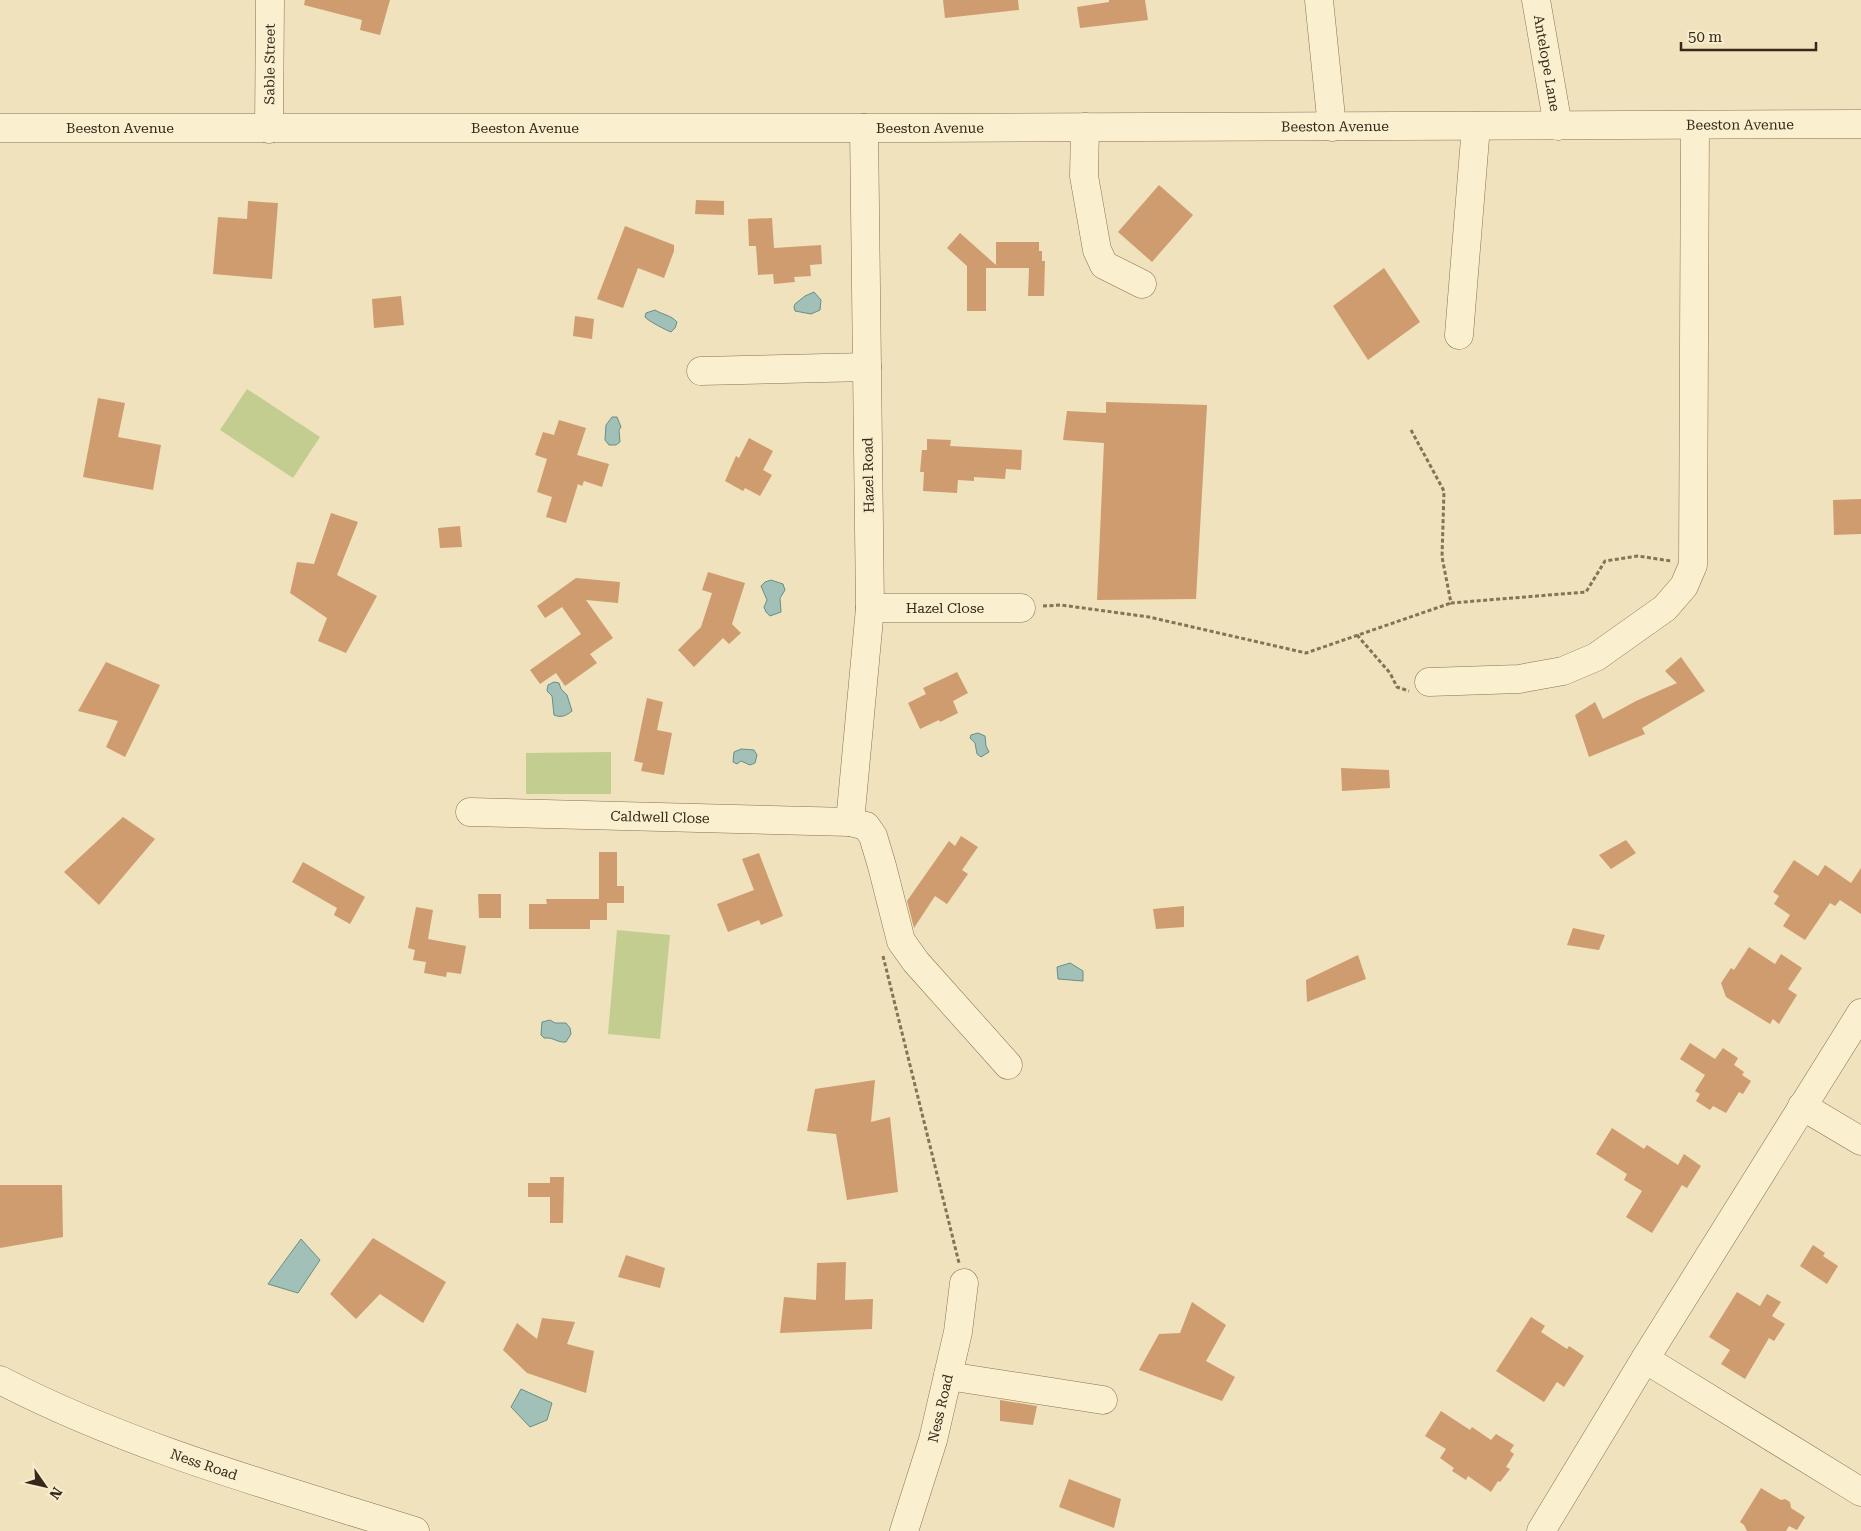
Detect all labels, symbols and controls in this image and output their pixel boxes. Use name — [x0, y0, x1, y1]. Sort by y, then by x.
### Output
street label: Antelope Lane — [1531, 13, 1563, 113]
scale bar — [1681, 20, 1816, 52]
street label: Sable Street — [261, 23, 278, 105]
text: 50 m — [1688, 28, 1723, 46]
street label: Beeston Avenue — [1686, 116, 1794, 133]
street label: Beeston Avenue — [1281, 118, 1389, 134]
street label: Beeston Avenue — [66, 120, 174, 136]
street label: Beeston Avenue — [471, 120, 579, 136]
street label: Beeston Avenue — [876, 120, 984, 136]
street label: Hazel Road — [859, 437, 877, 513]
street label: Hazel Close — [906, 600, 985, 616]
street label: Caldwell Close — [610, 808, 710, 826]
street label: Ness Road — [925, 1372, 956, 1444]
street label: Ness Road — [168, 1445, 240, 1483]
north arrow — [20, 1461, 70, 1511]
text: N — [46, 1484, 65, 1502]

